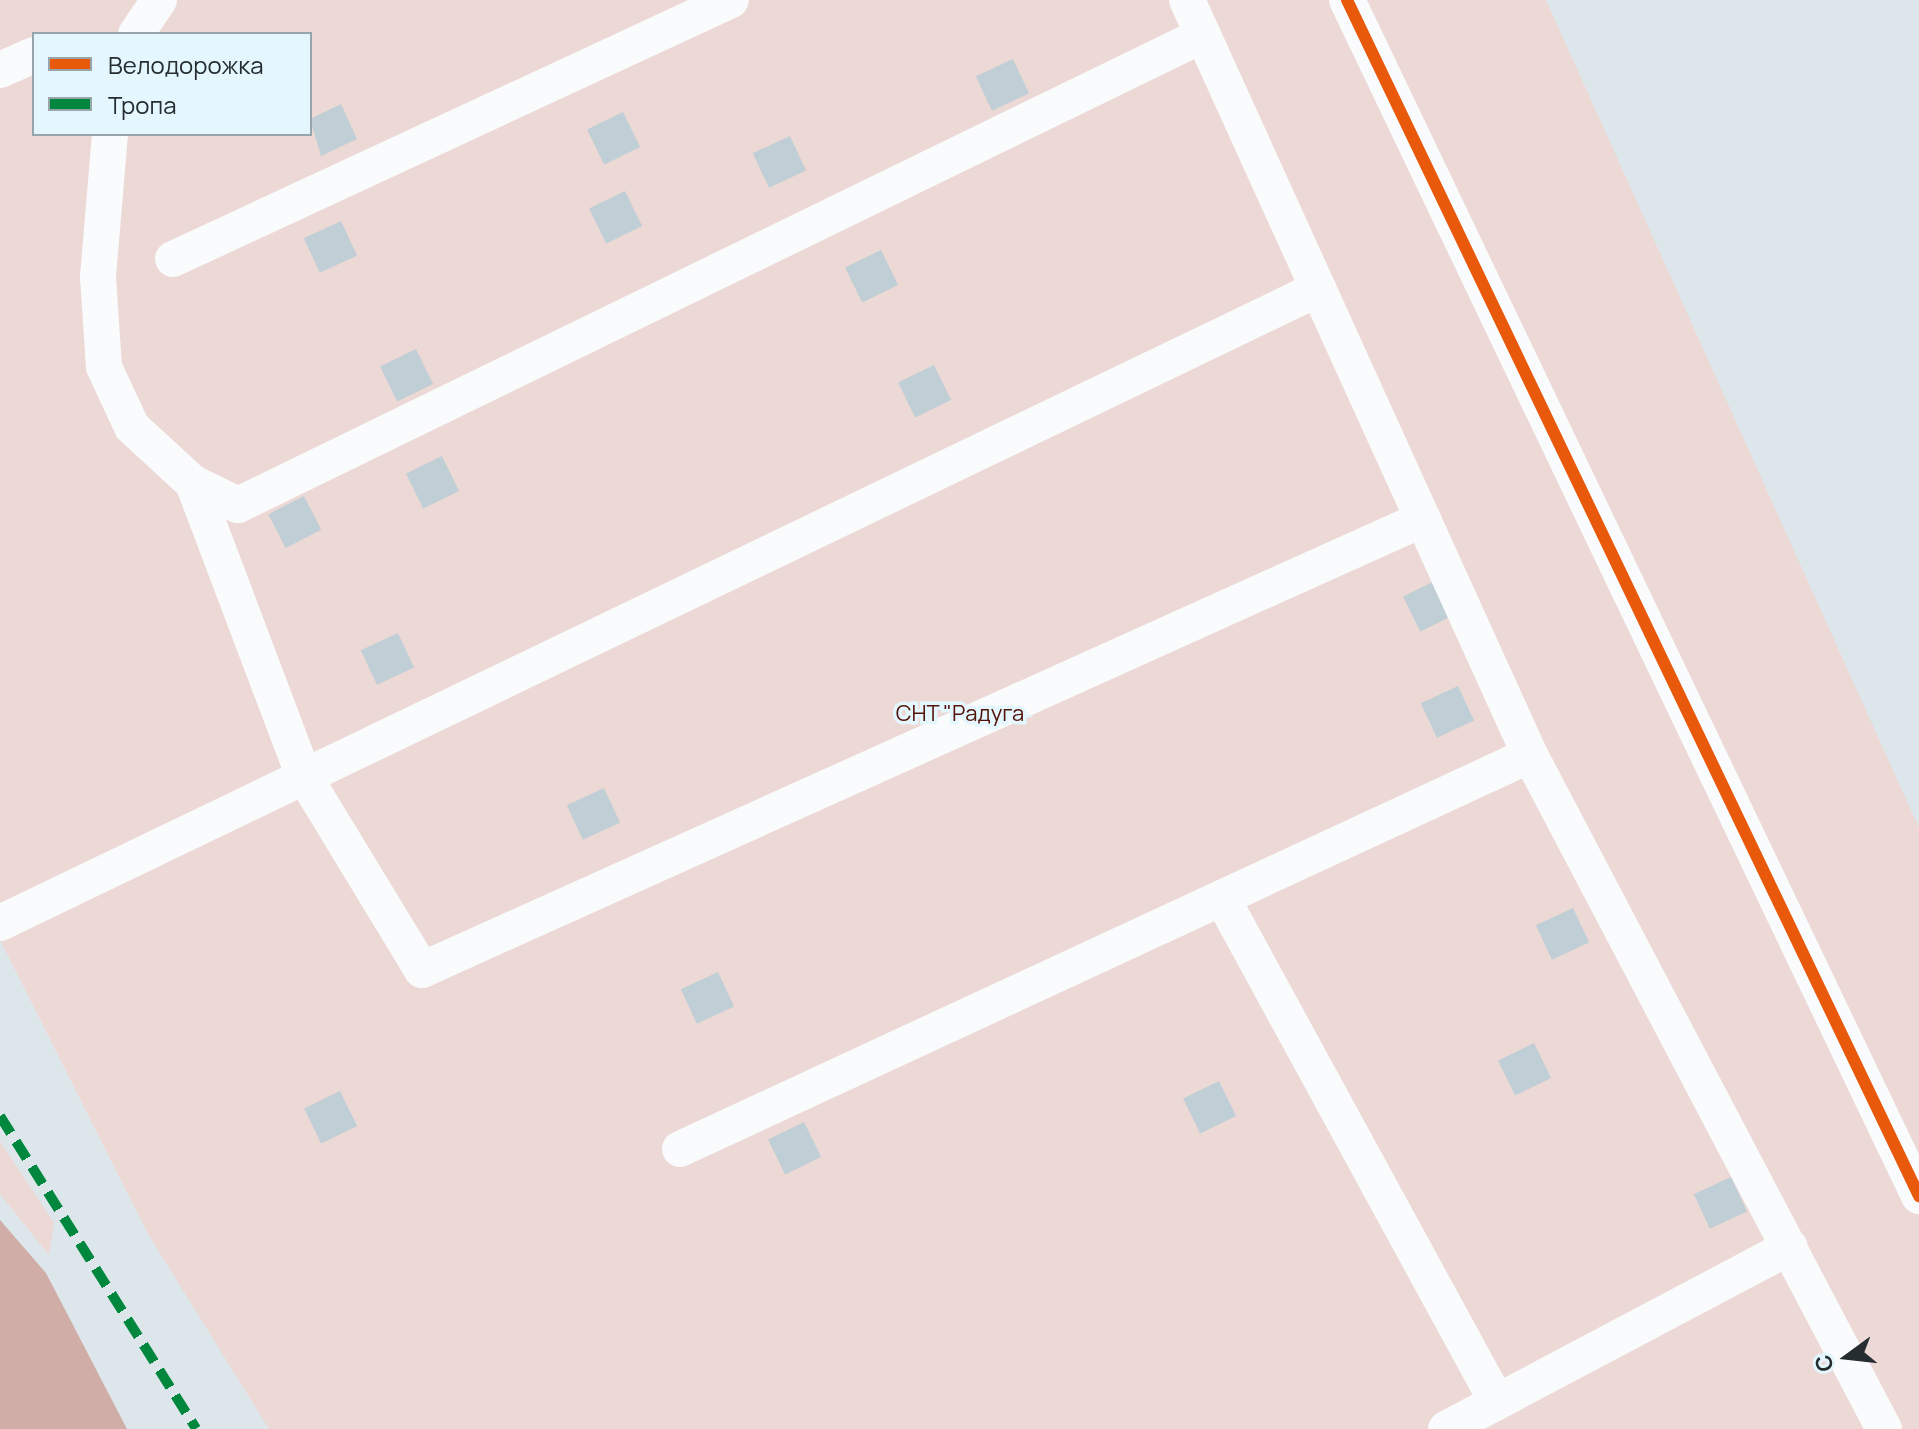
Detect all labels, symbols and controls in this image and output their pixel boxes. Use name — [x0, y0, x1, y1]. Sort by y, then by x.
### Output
legend — [32, 32, 312, 136]
text: Велодорожка — [108, 48, 263, 81]
text: Тропа — [108, 88, 177, 121]
park label: СНТ "Радуга — [895, 701, 1025, 727]
north arrow — [1807, 1317, 1887, 1397]
text: С — [1807, 1351, 1840, 1375]

